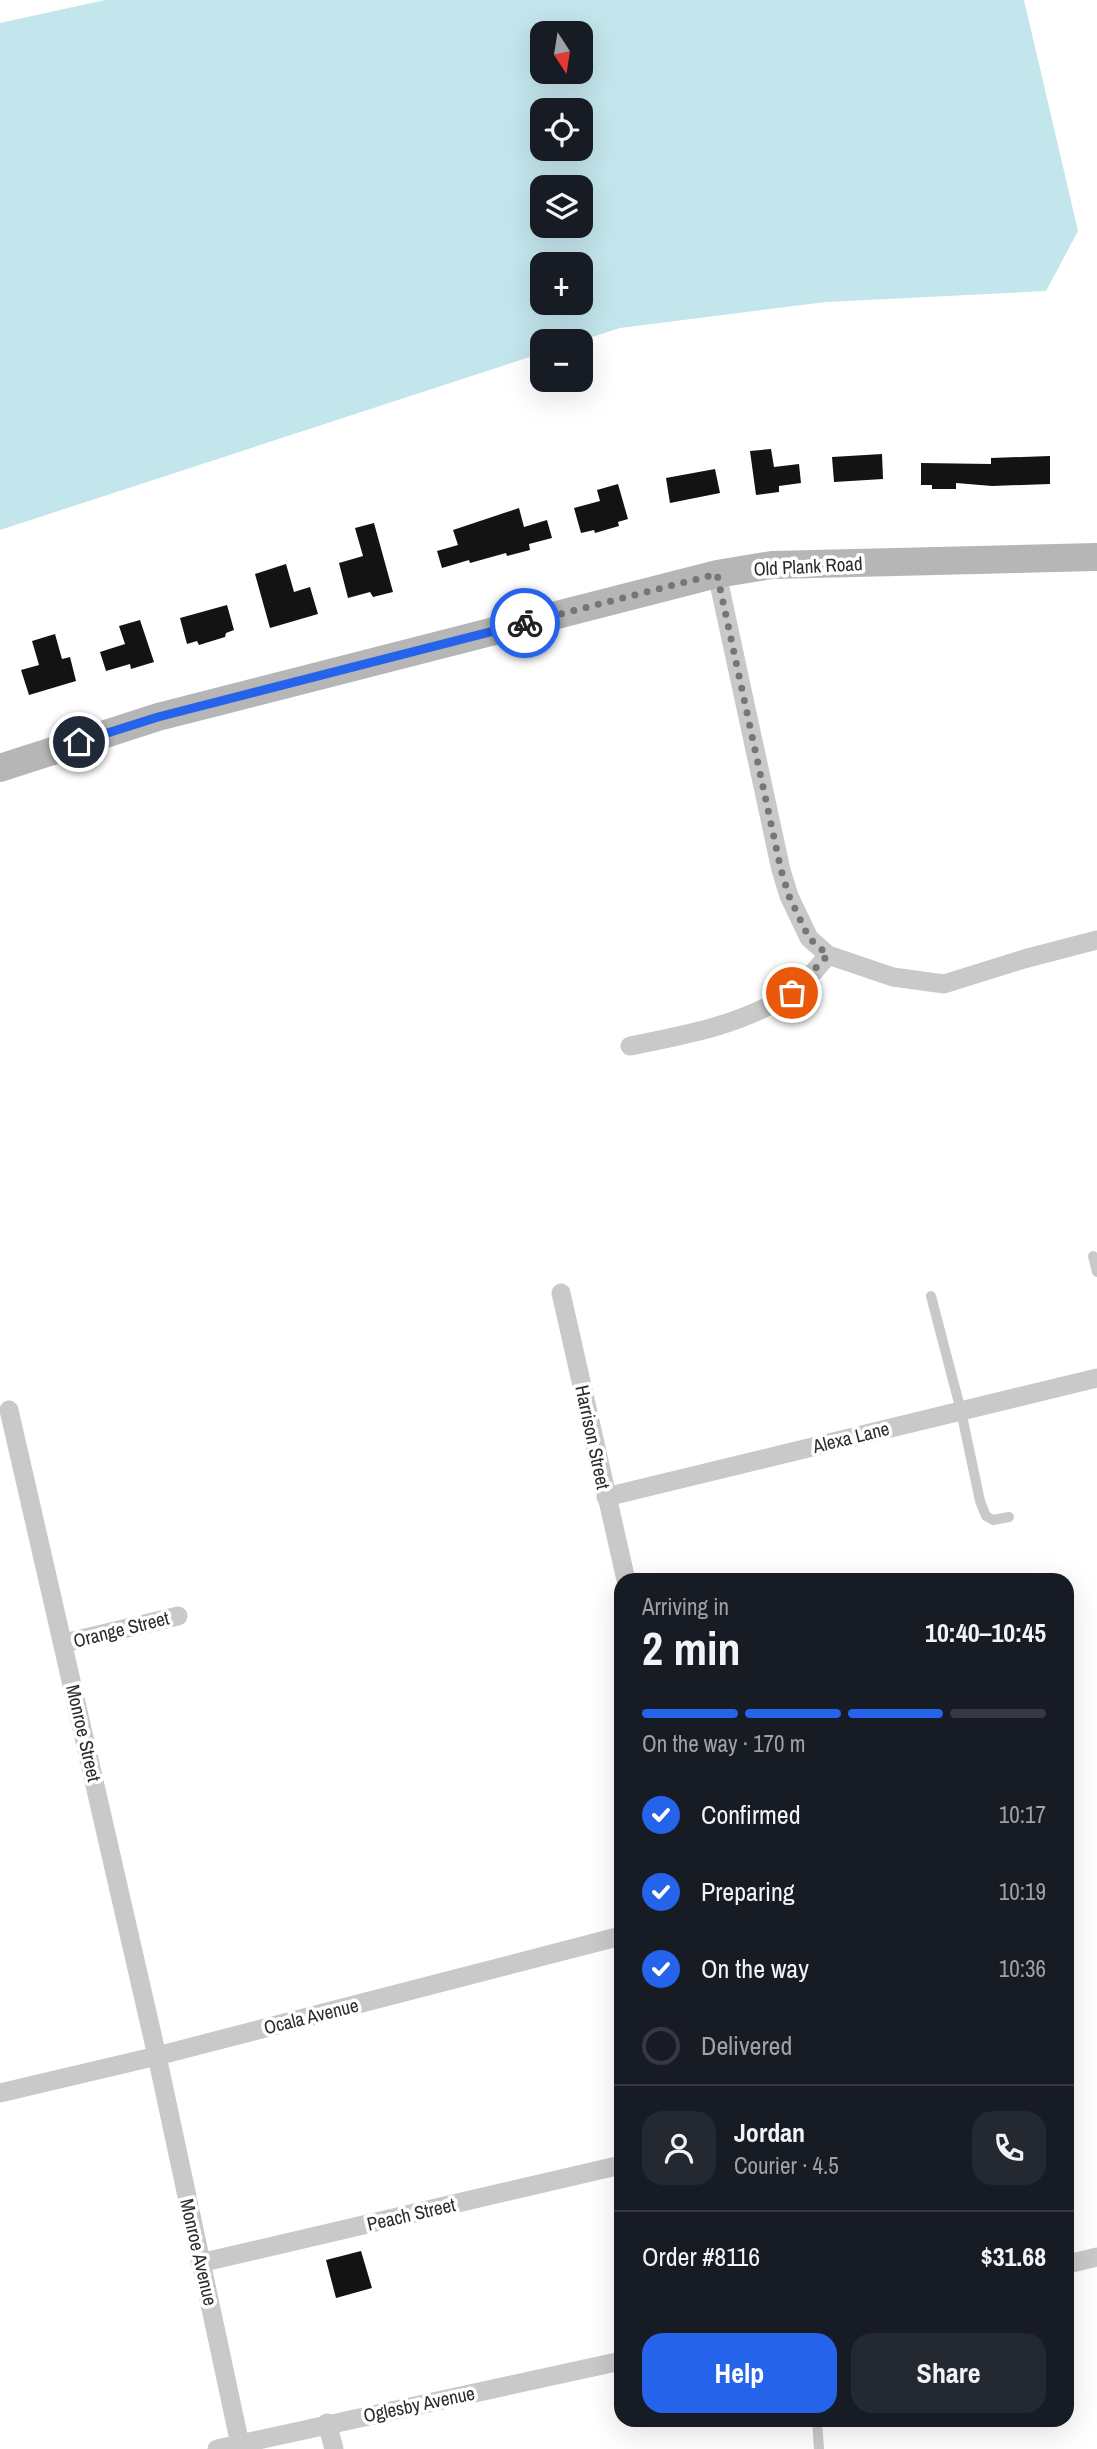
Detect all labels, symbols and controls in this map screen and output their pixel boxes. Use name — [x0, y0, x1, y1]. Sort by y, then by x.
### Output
north arrow — [530, 21, 593, 84]
map controls — [530, 21, 593, 392]
button: locate — [530, 98, 593, 161]
button: layers — [530, 175, 593, 238]
button: + — [530, 252, 593, 315]
button: − — [530, 329, 593, 392]
street label: Old Plank Road — [753, 550, 863, 582]
courier — [490, 588, 560, 658]
icon: bike — [506, 604, 544, 642]
pin — [49, 712, 109, 772]
icon: home — [60, 723, 98, 761]
pin — [762, 963, 822, 1023]
icon: bag — [773, 974, 811, 1012]
street label: Harrison Street — [569, 1383, 617, 1492]
street label: Alexa Lane — [809, 1415, 892, 1459]
text: Arriving in — [642, 1591, 729, 1622]
street label: Orange Street — [70, 1604, 172, 1653]
text: 10:40–10:45 — [925, 1615, 1046, 1650]
text: 2 min — [642, 1617, 741, 1679]
street label: Monroe Street — [60, 1682, 108, 1785]
text: On the way · 170 m — [642, 1728, 806, 1759]
icon: check — [642, 1796, 680, 1834]
text: Confirmed — [701, 1797, 801, 1832]
text: 10:17 — [999, 1799, 1046, 1830]
icon: check — [642, 1873, 680, 1911]
text: Preparing — [701, 1874, 795, 1909]
text: 10:19 — [999, 1876, 1046, 1907]
icon: check — [642, 1950, 680, 1988]
text: On the way — [701, 1951, 809, 1986]
text: 10:36 — [999, 1953, 1046, 1984]
street label: Ocala Avenue — [261, 1992, 361, 2040]
text: Delivered — [701, 2028, 792, 2063]
button: person — [642, 2111, 716, 2185]
button: phone — [972, 2111, 1046, 2185]
text: Jordan — [734, 2115, 805, 2150]
text: Courier · 4.5 — [734, 2150, 839, 2181]
street label: Peach Street — [364, 2191, 458, 2237]
street label: Monroe Avenue — [174, 2196, 224, 2308]
text: Order #8116 — [642, 2239, 760, 2274]
text: $31.68 — [981, 2239, 1046, 2274]
button: Help — [642, 2333, 837, 2413]
button: Share — [851, 2333, 1046, 2413]
street label: Oglesby Avenue — [361, 2380, 477, 2428]

